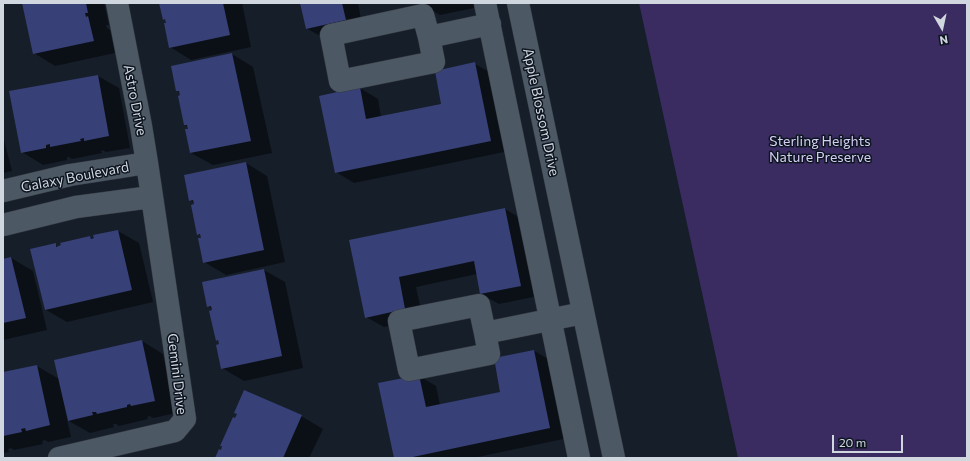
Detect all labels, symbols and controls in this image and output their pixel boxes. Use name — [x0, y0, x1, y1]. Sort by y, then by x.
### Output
north arrow — [922, 8, 962, 48]
text: N — [939, 33, 949, 47]
street label: Apple Blossom Drive — [519, 46, 563, 178]
street label: Astro Drive — [120, 63, 150, 137]
park label: Sterling Heights Nature Preserve — [769, 133, 871, 166]
street label: Galaxy Boulevard — [20, 158, 130, 196]
street label: Gemini Drive — [164, 332, 190, 416]
scale bar — [834, 427, 905, 453]
text: 20 m — [839, 435, 866, 449]

